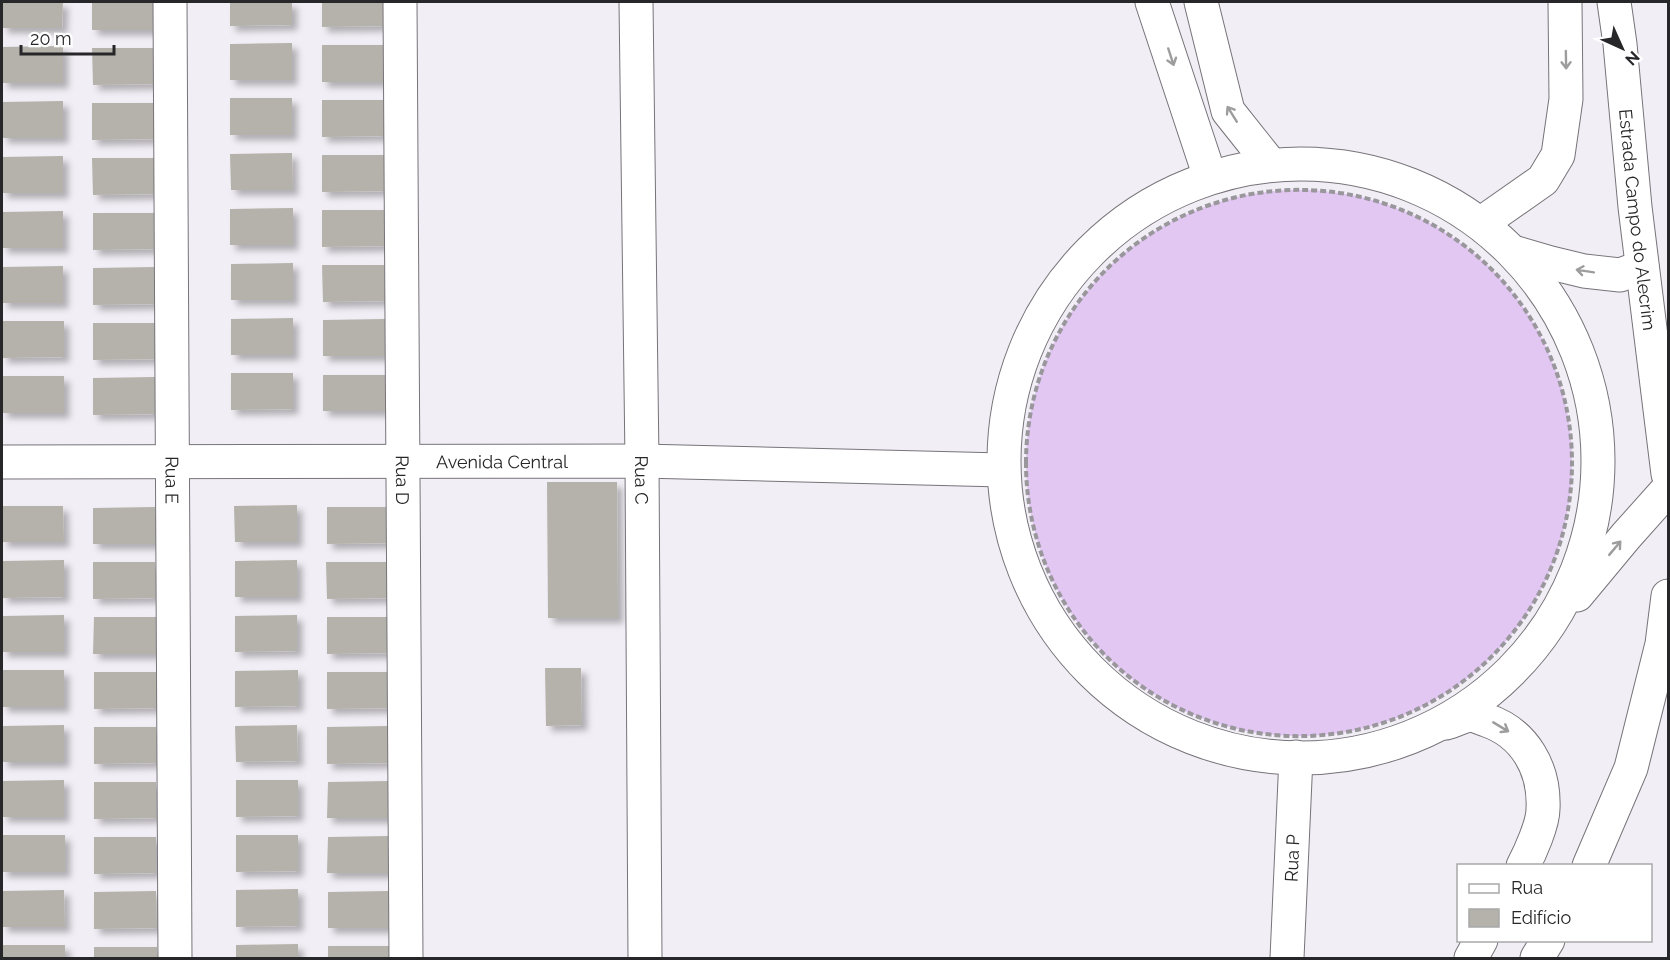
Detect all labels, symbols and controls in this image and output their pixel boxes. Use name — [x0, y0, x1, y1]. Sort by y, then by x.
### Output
scale bar — [21, 18, 114, 56]
north arrow — [1592, 18, 1652, 78]
text: 20 m — [30, 28, 72, 49]
one-way arrow — [1166, 47, 1177, 66]
text: N — [1621, 47, 1643, 69]
one-way arrow — [1560, 49, 1571, 69]
one-way arrow — [1225, 106, 1237, 123]
street label: Estrada Campo do Alecrim — [1616, 108, 1661, 332]
one-way arrow — [1576, 265, 1596, 276]
street label: Avenida Central — [436, 451, 568, 472]
street label: Rua D — [392, 455, 414, 505]
street label: Rua C — [631, 455, 653, 505]
street label: Rua E — [162, 456, 183, 504]
one-way arrow — [1609, 541, 1622, 557]
one-way arrow — [1492, 721, 1509, 734]
street label: Rua P — [1280, 834, 1303, 883]
legend — [1457, 864, 1652, 942]
text: Rua — [1511, 877, 1543, 898]
text: Edifício — [1511, 907, 1571, 928]

